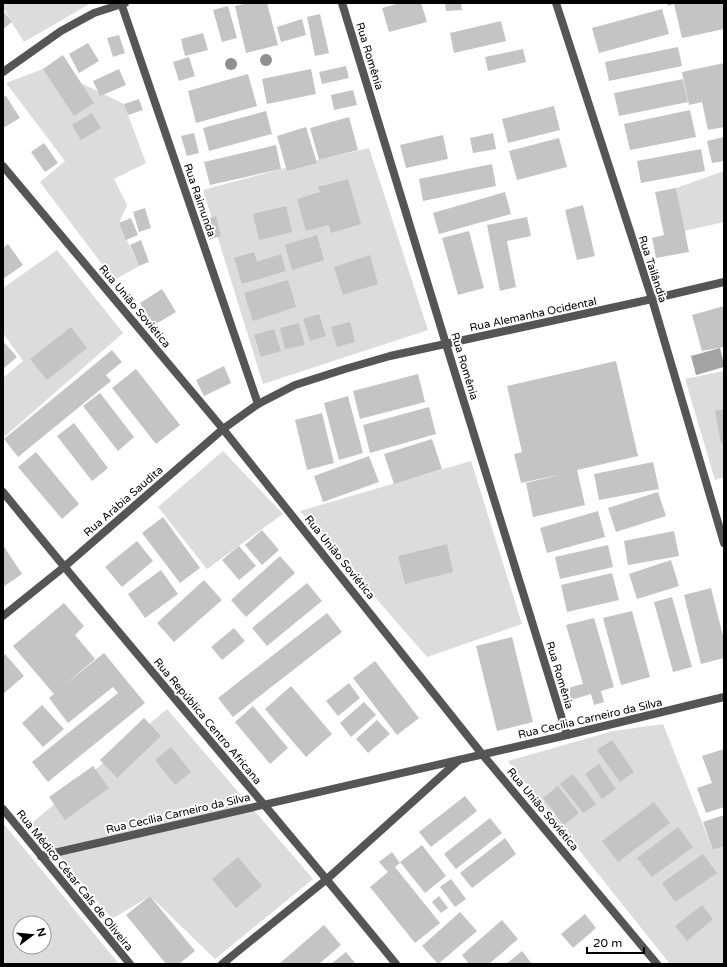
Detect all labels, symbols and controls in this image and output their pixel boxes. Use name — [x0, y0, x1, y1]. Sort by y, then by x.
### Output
street label: Rua Romênia — [353, 21, 386, 92]
street label: Rua Raimunda — [181, 162, 218, 239]
street label: Rua Tailândia — [636, 234, 669, 304]
street label: Rua União Soviética — [96, 262, 173, 350]
street label: Rua Alemanha Ocidental — [468, 295, 598, 334]
street label: Rua Romênia — [448, 331, 481, 402]
street label: Rua Arábia Saudita — [81, 463, 166, 539]
street label: Rua União Soviética — [302, 513, 377, 602]
street label: Rua Romênia — [543, 640, 576, 711]
street label: Rua República Centro Africana — [151, 656, 264, 787]
street label: Rua Cecília Carneiro da Silva — [517, 696, 664, 741]
street label: Rua União Soviética — [504, 765, 581, 853]
street label: Rua Cecília Carneiro da Silva — [105, 791, 252, 836]
street label: Rua Médico César Cals de Oliveira — [14, 807, 136, 953]
north arrow — [12, 915, 52, 955]
text: N — [34, 926, 49, 938]
scale bar — [587, 929, 644, 955]
text: 20 m — [593, 936, 622, 950]

